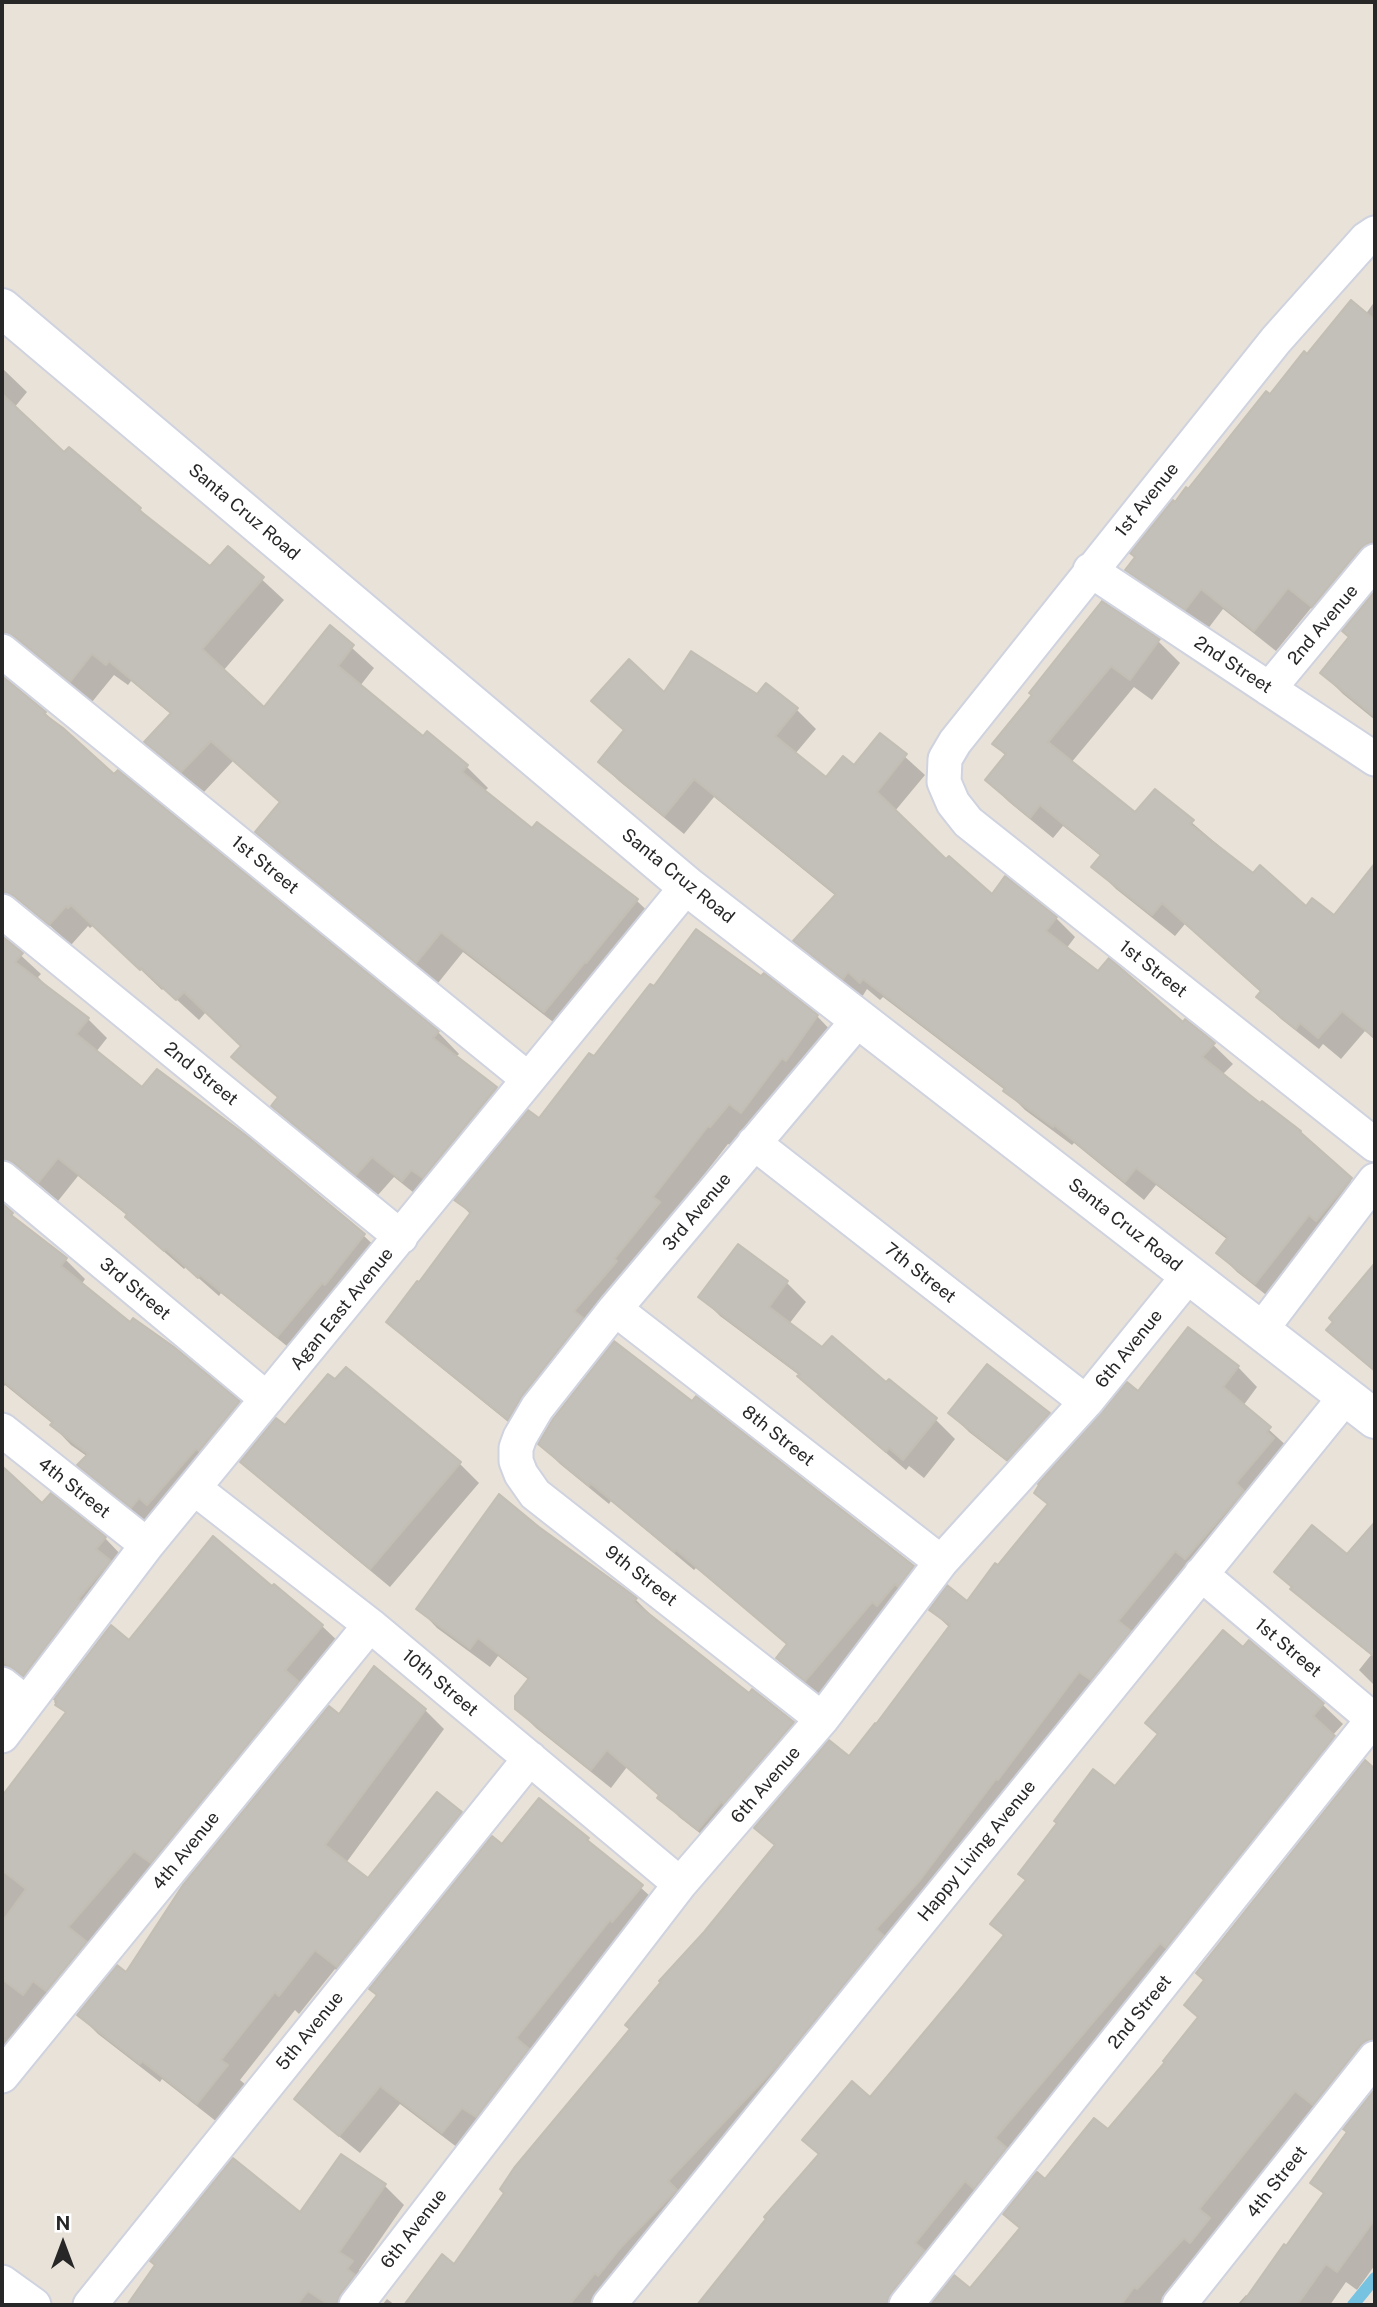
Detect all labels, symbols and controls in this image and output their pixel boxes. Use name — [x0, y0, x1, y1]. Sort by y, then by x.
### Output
street label: 1st Avenue — [1110, 458, 1184, 542]
street label: Santa Cruz Road — [184, 459, 304, 565]
street label: 2nd Avenue — [1283, 581, 1363, 669]
street label: 2nd Street — [1190, 632, 1276, 698]
street label: Santa Cruz Road — [617, 824, 739, 928]
street label: 1st Street — [227, 831, 303, 899]
street label: 1st Street — [1115, 936, 1191, 1002]
street label: 2nd Street — [160, 1038, 242, 1110]
street label: 3rd Avenue — [658, 1169, 736, 1255]
street label: Santa Cruz Road — [1064, 1174, 1186, 1276]
street label: 7th Street — [880, 1238, 960, 1308]
street label: Agan East Avenue — [286, 1243, 398, 1375]
street label: 3rd Street — [95, 1253, 175, 1325]
street label: 6th Avenue — [1091, 1305, 1167, 1393]
street label: 8th Street — [737, 1401, 819, 1471]
street label: 4th Street — [34, 1453, 114, 1523]
street label: 9th Street — [601, 1541, 681, 1611]
street label: 1st Street — [1250, 1614, 1326, 1682]
street label: 10th Street — [398, 1645, 482, 1721]
street label: 6th Avenue — [727, 1742, 805, 1828]
street label: Happy Living Avenue — [913, 1776, 1041, 1926]
street label: 4th Avenue — [148, 1807, 224, 1895]
street label: 2nd Street — [1104, 1971, 1176, 2053]
street label: 5th Avenue — [272, 1987, 348, 2075]
street label: 4th Street — [1242, 2142, 1312, 2222]
street label: 6th Avenue — [376, 2185, 452, 2273]
north arrow — [28, 2209, 98, 2279]
text: N — [56, 2212, 70, 2234]

